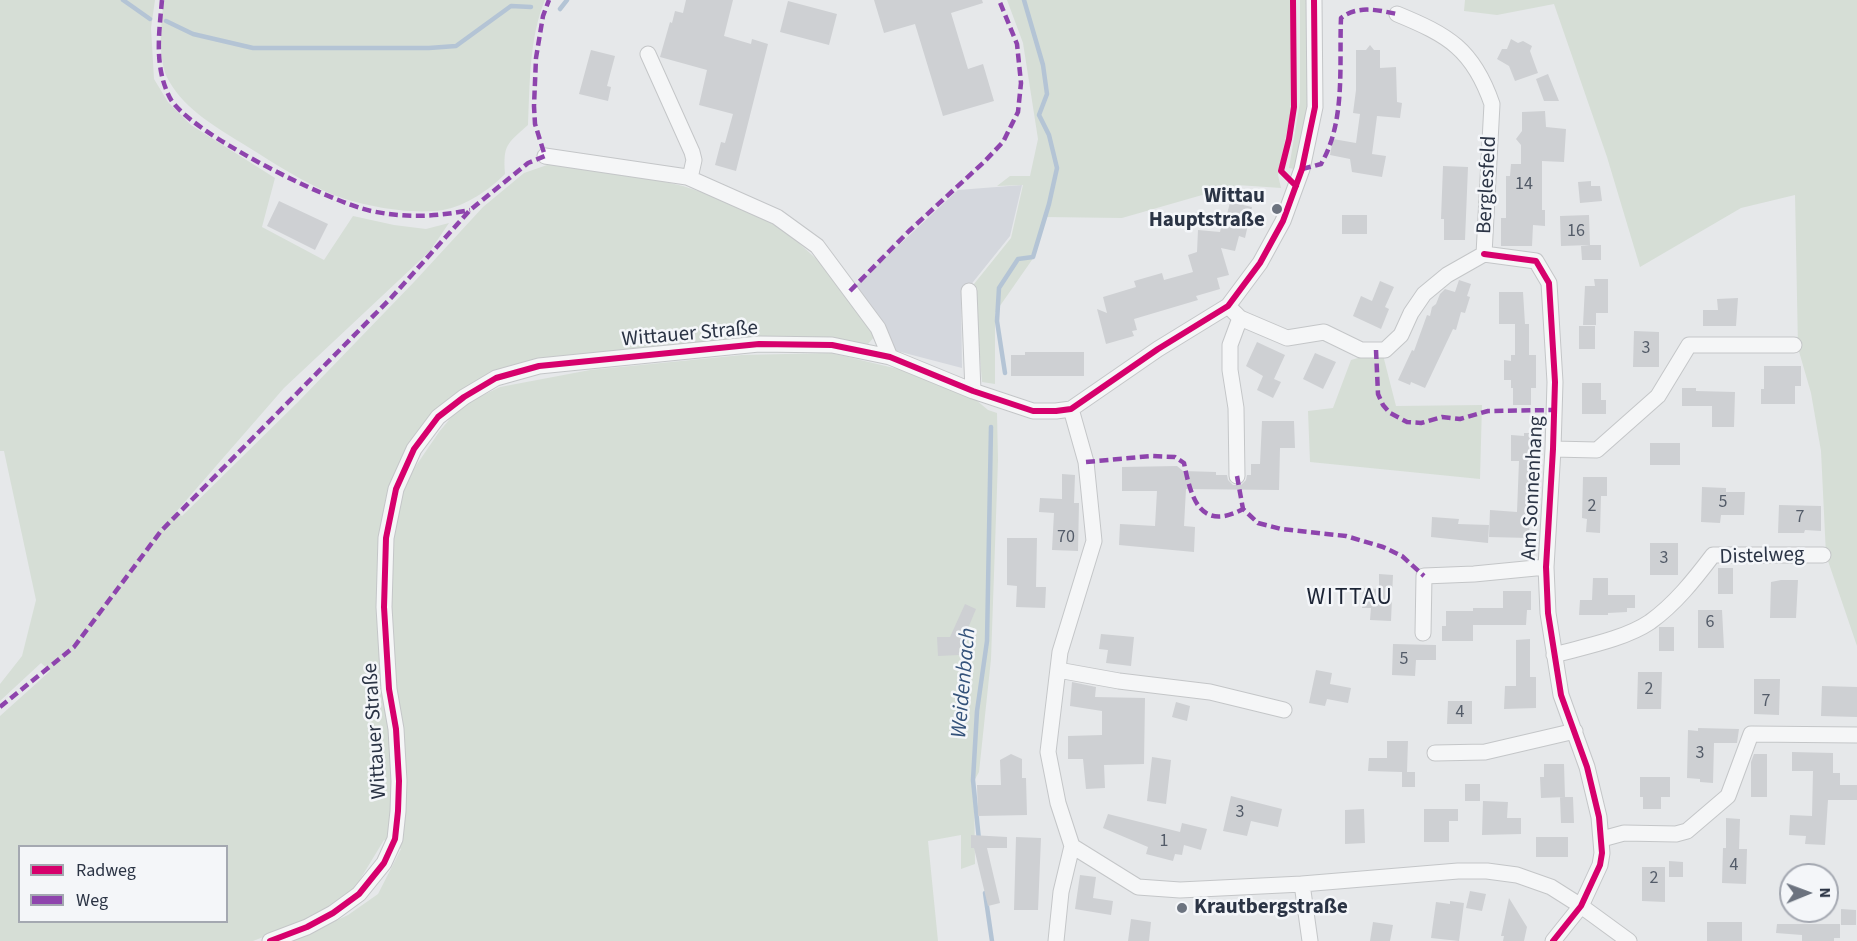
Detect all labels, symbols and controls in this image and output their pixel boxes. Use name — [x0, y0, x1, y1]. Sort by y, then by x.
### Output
street label: Berglesfeld — [1473, 135, 1503, 235]
house number: 14 — [1515, 174, 1533, 196]
place label: Wittau Hauptstraße — [1149, 184, 1265, 234]
marker: Wittau Hauptstraße — [1270, 202, 1284, 216]
house number: 16 — [1567, 221, 1585, 243]
street label: Wittauer Straße — [621, 316, 759, 354]
house number: 3 — [1642, 338, 1650, 360]
street label: Am Sonnenhang — [1518, 415, 1550, 561]
house number: 5 — [1719, 492, 1727, 514]
house number: 2 — [1588, 496, 1596, 518]
house number: 7 — [1796, 507, 1804, 529]
house number: 70 — [1057, 527, 1075, 549]
street label: Distelweg — [1719, 543, 1805, 571]
house number: 3 — [1660, 548, 1668, 570]
district label: WITTAU — [1306, 585, 1394, 613]
house number: 6 — [1706, 612, 1714, 634]
water label: Weidenbach — [947, 627, 983, 739]
house number: 5 — [1400, 649, 1408, 671]
street label: Wittauer Straße — [359, 662, 393, 800]
house number: 2 — [1645, 679, 1653, 701]
house number: 7 — [1762, 691, 1770, 713]
house number: 4 — [1456, 702, 1464, 724]
house number: 3 — [1696, 743, 1704, 765]
house number: 3 — [1236, 802, 1244, 824]
house number: 1 — [1160, 831, 1168, 853]
legend — [18, 845, 228, 923]
house number: 4 — [1730, 855, 1738, 877]
text: Radweg — [76, 858, 136, 883]
north arrow — [1779, 863, 1839, 923]
house number: 2 — [1650, 868, 1658, 890]
text: N — [1814, 887, 1836, 898]
text: Weg — [76, 888, 108, 913]
place label: Krautbergstraße — [1194, 895, 1348, 921]
marker: Krautbergstraße — [1175, 901, 1189, 915]

